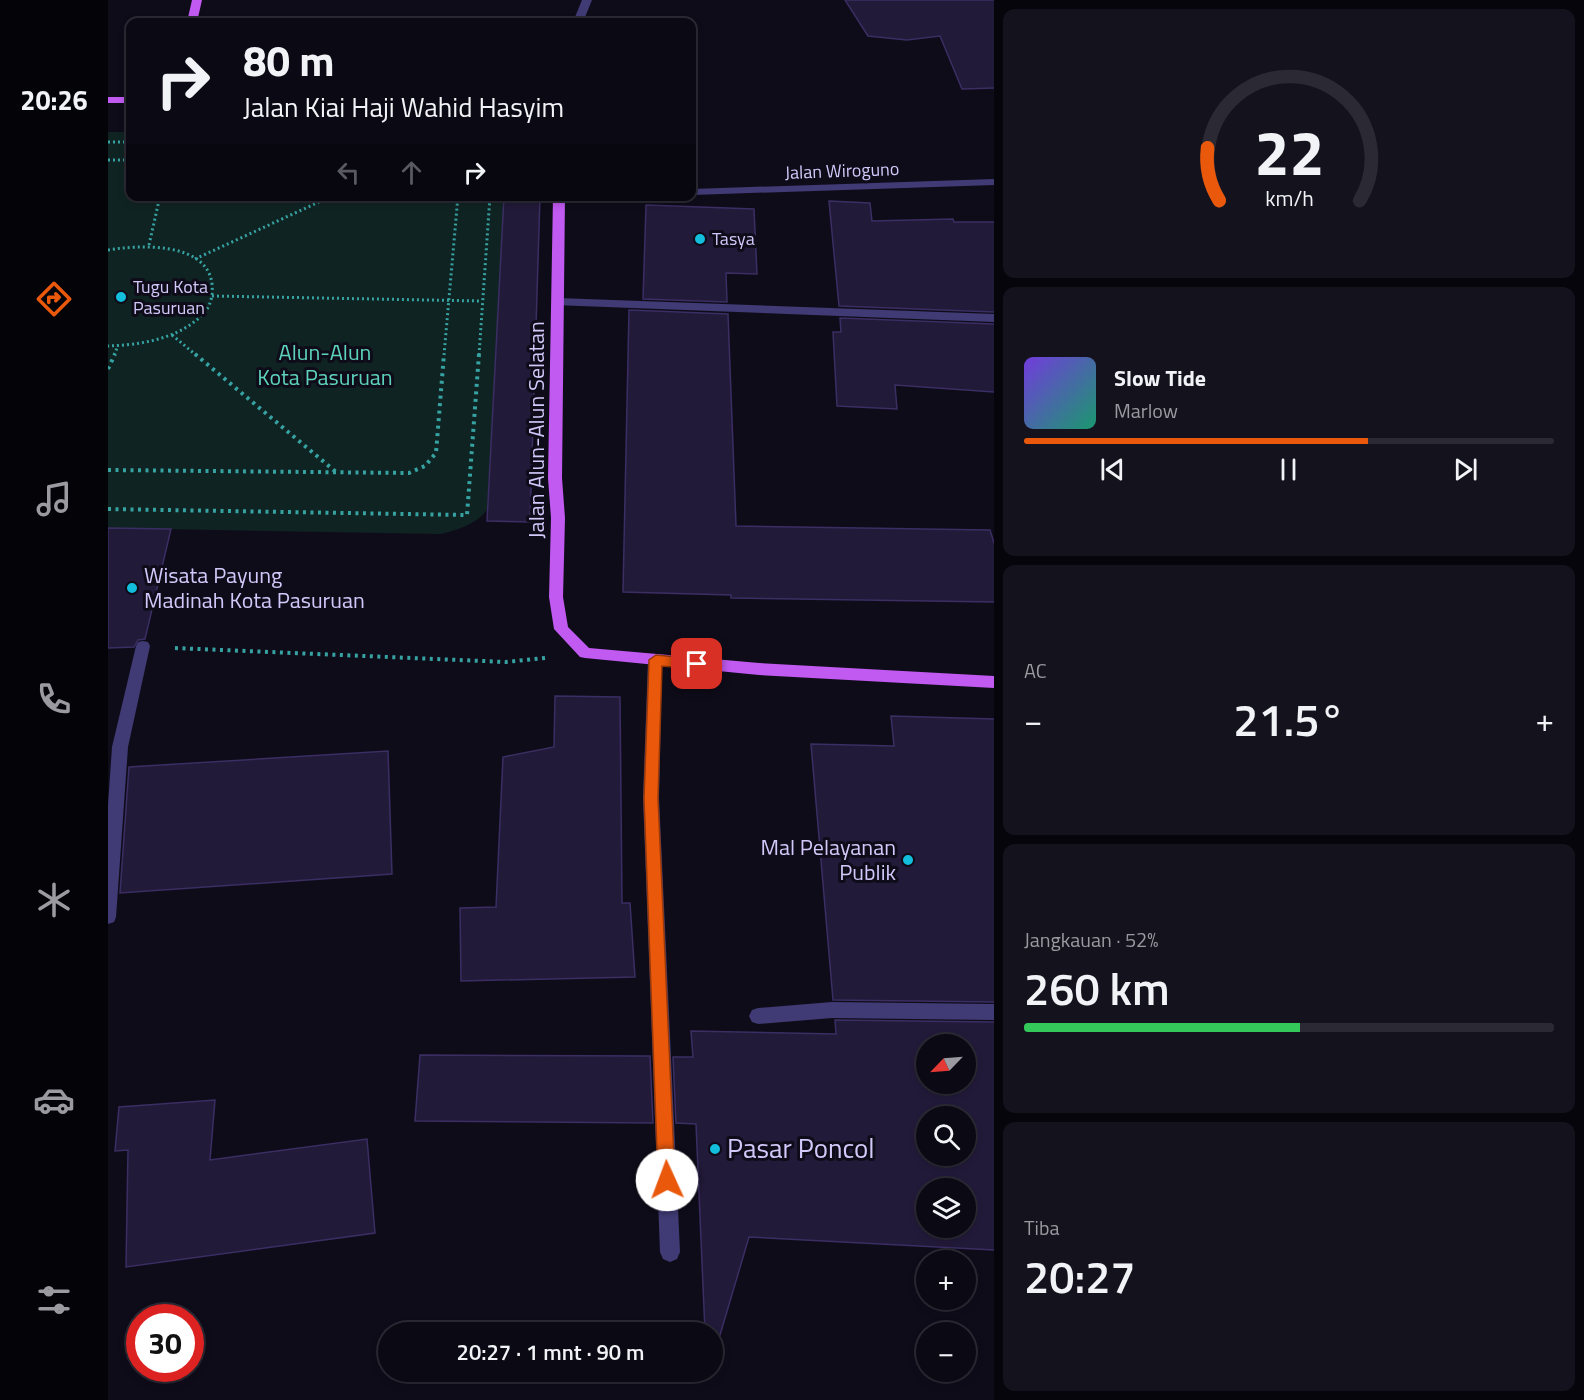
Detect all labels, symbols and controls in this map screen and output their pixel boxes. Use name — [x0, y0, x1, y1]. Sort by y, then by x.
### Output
text: 80 m — [243, 28, 335, 92]
icon: right — [144, 42, 222, 120]
text: 20:26 — [20, 79, 88, 120]
text: Jalan Kiai Haji Wahid Hasyim — [243, 86, 564, 127]
text: 22 — [1254, 104, 1324, 199]
street label: Jalan Wiroguno — [784, 155, 900, 186]
icon: left — [332, 156, 365, 189]
icon: ahead — [395, 156, 428, 189]
icon: right — [458, 156, 491, 189]
text: km/h — [1265, 182, 1313, 214]
place label: Tasya — [712, 225, 755, 252]
marker: Tasya — [693, 232, 707, 246]
place label: Tugu Kota Pasuruan — [133, 273, 208, 321]
icon: directions — [33, 278, 75, 320]
marker: Tugu Kota Pasuruan — [114, 290, 128, 304]
street label: Jalan Alun-Alun Selatan — [519, 321, 553, 539]
park label: Alun-Alun Kota Pasuruan — [257, 335, 393, 394]
text: Slow Tide — [1114, 361, 1206, 395]
text: Marlow — [1114, 395, 1178, 426]
icon: previous — [1096, 453, 1129, 486]
icon: pause — [1272, 453, 1305, 486]
icon: next — [1449, 453, 1482, 486]
icon: music — [33, 478, 75, 520]
place label: Wisata Payung Madinah Kota Pasuruan — [144, 558, 365, 617]
marker: Wisata Payung Madinah Kota Pasuruan — [125, 581, 139, 595]
pin — [671, 638, 722, 689]
icon: arrive — [680, 647, 713, 680]
text: AC — [1024, 655, 1047, 686]
icon: phone — [33, 678, 75, 720]
text: 21.5° — [1233, 685, 1345, 753]
text: − — [1024, 695, 1042, 745]
text: + — [1536, 695, 1554, 745]
place label: Mal Pelayanan Publik — [760, 830, 896, 889]
marker: Mal Pelayanan Publik — [901, 853, 915, 867]
icon: climate — [33, 879, 75, 921]
text: Jangkauan · 52% — [1024, 924, 1158, 955]
text: 260 km — [1024, 954, 1170, 1022]
north arrow — [916, 1034, 976, 1094]
map controls — [916, 1034, 976, 1382]
icon: car — [33, 1079, 75, 1121]
button: search — [916, 1106, 976, 1166]
place label: Pasar Poncol — [727, 1127, 875, 1168]
marker: Pasar Poncol — [708, 1142, 722, 1156]
position arrow — [635, 1148, 699, 1212]
button: layers — [916, 1178, 976, 1238]
text: Tiba — [1024, 1212, 1059, 1243]
text: 20:27 — [1024, 1242, 1136, 1310]
button: + — [916, 1250, 976, 1310]
icon: filters — [33, 1279, 75, 1321]
speed limit sign: 30 — [126, 1304, 204, 1382]
button: − — [916, 1322, 976, 1382]
text: 20:27 · 1 mnt · 90 m — [457, 1335, 644, 1369]

